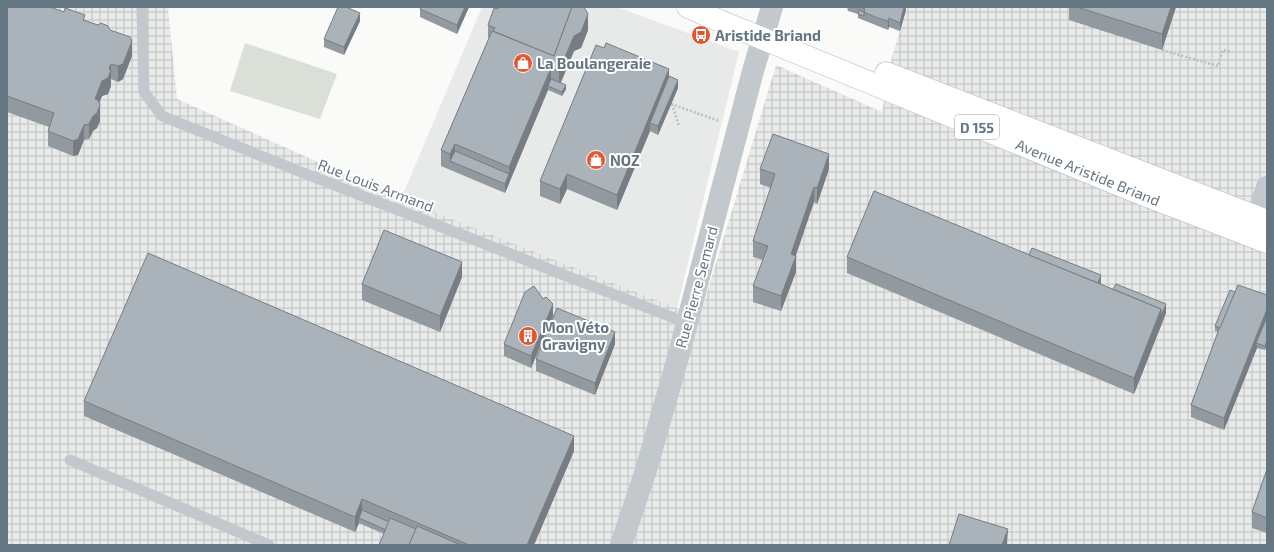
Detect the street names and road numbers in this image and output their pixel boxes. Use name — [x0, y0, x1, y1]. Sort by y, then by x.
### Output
road number: D 155 — [955, 115, 999, 139]
street label: Avenue Aristide Briand — [1013, 135, 1163, 209]
street label: Rue Louis Armand — [316, 155, 436, 215]
street label: Rue Pierre Semard — [671, 224, 721, 350]

